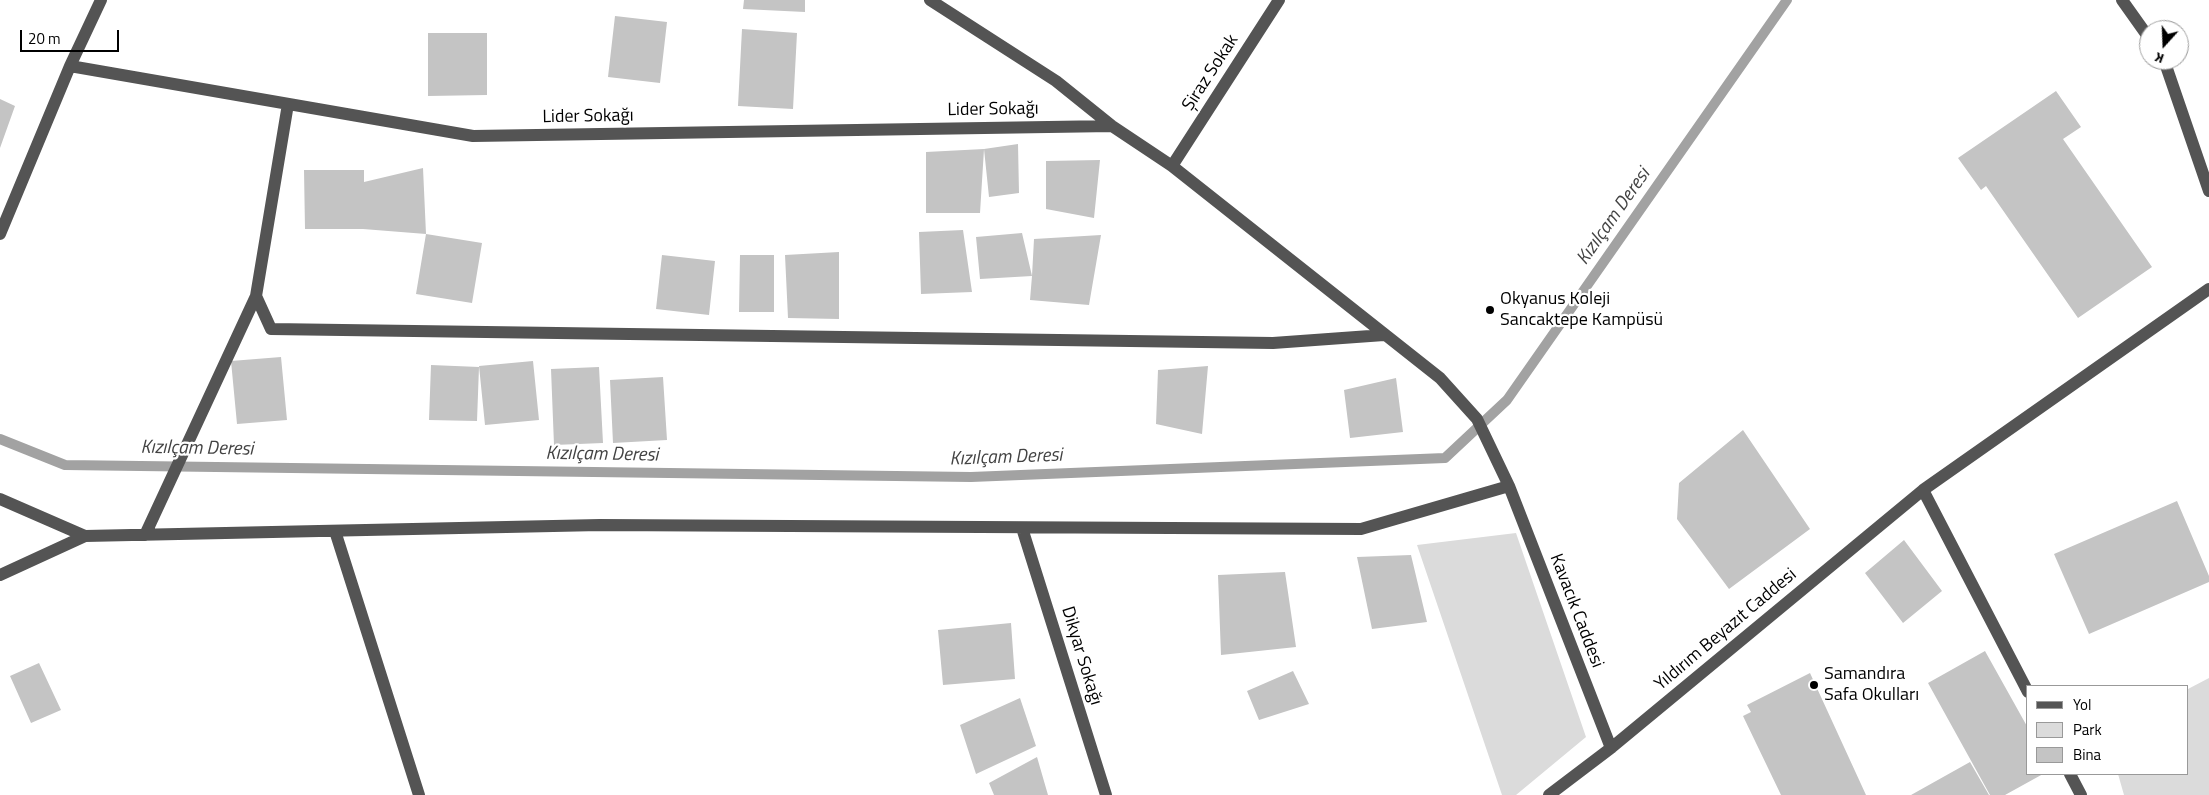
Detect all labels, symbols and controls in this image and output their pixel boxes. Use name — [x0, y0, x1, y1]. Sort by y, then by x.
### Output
scale bar — [22, 20, 121, 52]
north arrow — [2139, 20, 2189, 70]
text: 20 m — [28, 27, 61, 50]
street label: Şiraz Sokak — [1178, 31, 1244, 115]
text: K — [2152, 47, 2167, 70]
street label: Lider Sokağı — [947, 98, 1039, 122]
street label: Lider Sokağı — [542, 105, 634, 129]
water label: Kızılçam Deresi — [1572, 164, 1656, 270]
place label: Okyanus Koleji Sancaktepe Kampüsü — [1500, 289, 1663, 332]
marker: Okyanus Koleji Sancaktepe Kampüsü — [1484, 304, 1496, 316]
water label: Kızılçam Deresi — [140, 437, 254, 461]
water label: Kızılçam Deresi — [545, 443, 659, 467]
water label: Kızılçam Deresi — [949, 445, 1063, 471]
street label: Kavacık Caddesi — [1544, 551, 1608, 671]
street label: Yıldırım Beyazıt Caddesi — [1651, 564, 1801, 696]
street label: Dikyar Sokağı — [1056, 604, 1106, 708]
place label: Samandıra Safa Okulları — [1824, 664, 1919, 706]
marker: Samandıra Safa Okulları — [1808, 679, 1820, 691]
legend — [2026, 685, 2189, 775]
text: Yol — [2073, 693, 2091, 716]
text: Park — [2073, 718, 2102, 741]
text: Bina — [2073, 743, 2101, 766]

